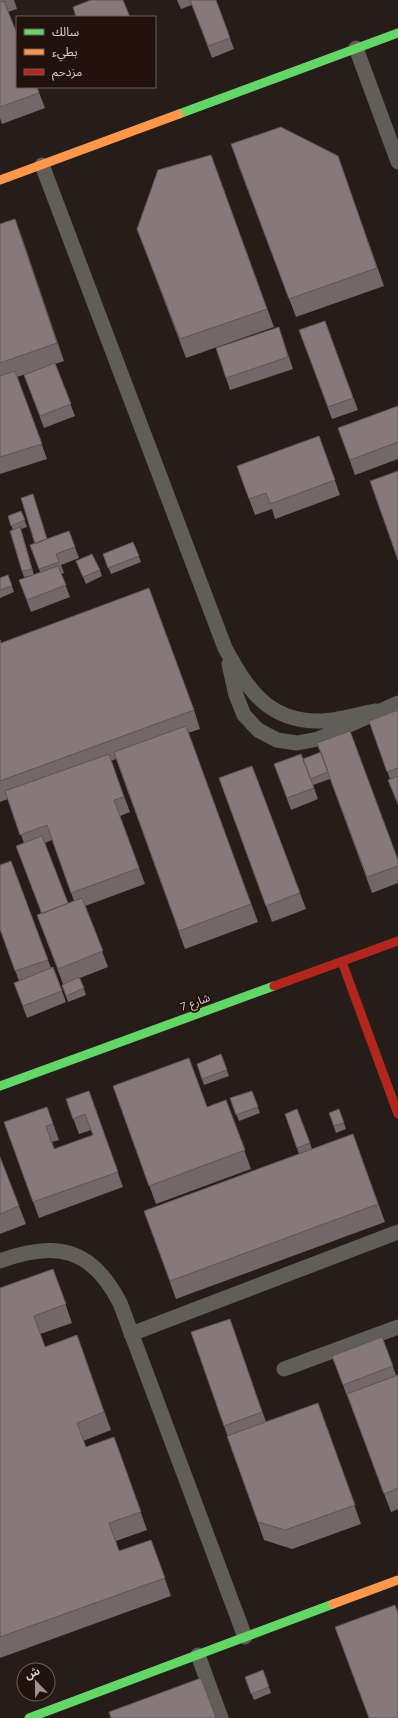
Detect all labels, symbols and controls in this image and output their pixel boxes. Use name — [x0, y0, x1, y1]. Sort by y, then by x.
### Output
legend — [16, 16, 156, 88]
text: سالك — [52, 24, 79, 39]
text: بطيء — [52, 44, 78, 62]
text: مزدحم — [52, 64, 82, 81]
street label: شارع 7 — [178, 990, 213, 1015]
north arrow — [16, 1662, 56, 1702]
text: ش — [23, 1663, 42, 1682]

